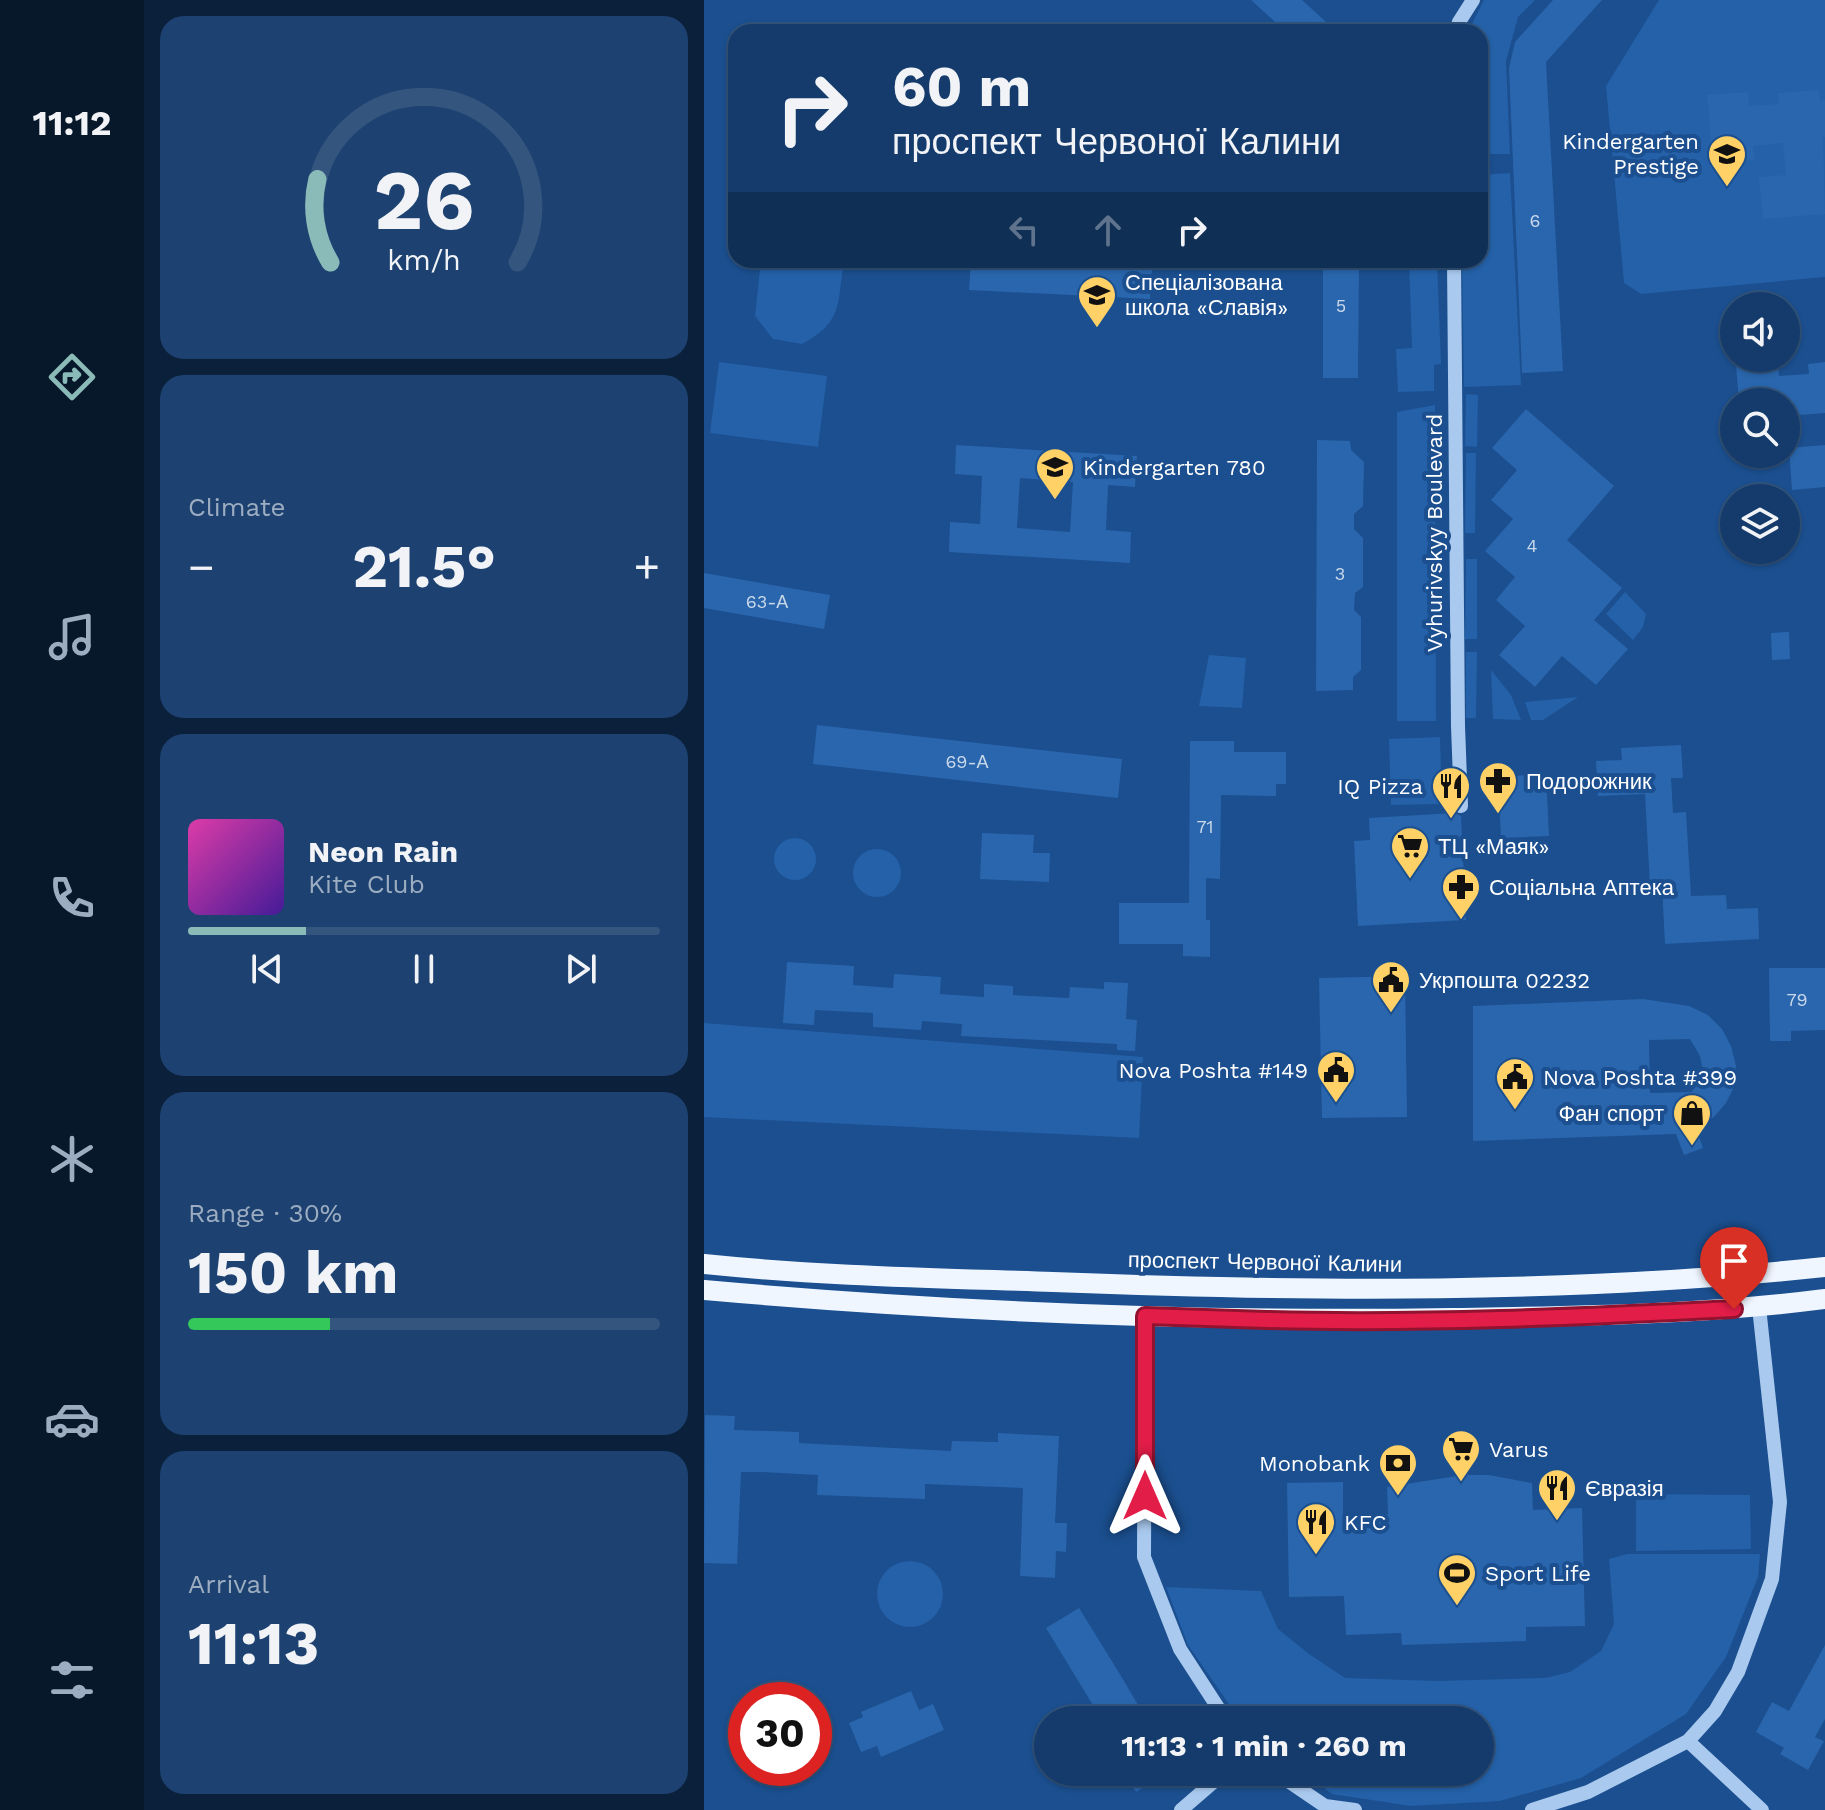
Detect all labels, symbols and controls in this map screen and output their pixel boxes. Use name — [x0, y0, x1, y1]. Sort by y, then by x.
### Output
text: 60 m — [892, 54, 1031, 120]
icon: right — [760, 56, 864, 160]
text: 11:12 — [33, 102, 111, 144]
text: проспект Червоної Калини — [892, 121, 1341, 163]
place label: Kindergarten Prestige — [1562, 129, 1699, 179]
school or university icon: Kindergarten Prestige — [1706, 133, 1748, 188]
text: 26 — [374, 152, 474, 249]
icon: left — [1002, 208, 1046, 252]
icon: ahead — [1086, 208, 1130, 252]
icon: right — [1170, 208, 1214, 252]
house number: 6 — [1530, 210, 1540, 231]
text: km/h — [387, 244, 461, 278]
place label: Спеціалізована школа «Славія» — [1125, 270, 1288, 320]
school or university icon: Спеціалізована школа «Славія» — [1076, 274, 1118, 329]
map controls — [1720, 292, 1800, 564]
button: sound — [1720, 292, 1800, 372]
house number: 5 — [1336, 295, 1346, 316]
icon: directions — [44, 349, 100, 405]
button: search — [1720, 388, 1800, 468]
street label: Vyhurivskyy Boulevard — [1422, 414, 1447, 652]
school or university icon: Kindergarten 780 — [1034, 446, 1076, 501]
place label: Kindergarten 780 — [1083, 455, 1266, 480]
button: layers — [1720, 484, 1800, 564]
text: Climate — [188, 492, 286, 522]
text: 21.5° — [352, 531, 496, 602]
house number: 4 — [1527, 535, 1538, 556]
text: − — [188, 541, 215, 593]
text: + — [633, 541, 660, 593]
house number: 3 — [1335, 563, 1345, 584]
house number: 63-А — [746, 591, 788, 612]
icon: music — [44, 609, 100, 665]
house number: 69-А — [945, 751, 989, 772]
pharmacy icon: Подорожник — [1477, 760, 1519, 815]
restaurant icon: IQ Pizza — [1430, 765, 1472, 820]
place label: Подорожник — [1526, 769, 1652, 794]
place label: IQ Pizza — [1337, 774, 1423, 799]
house number: 71 — [1196, 816, 1214, 837]
supermarket icon: ТЦ «Маяк» — [1389, 825, 1431, 880]
text: Neon Rain — [308, 834, 458, 869]
place label: ТЦ «Маяк» — [1438, 834, 1549, 859]
pharmacy icon: Соціальна Аптека — [1440, 866, 1482, 921]
text: Kite Club — [308, 869, 425, 899]
icon: phone — [44, 870, 100, 926]
place label: Соціальна Аптека — [1489, 875, 1675, 900]
icon: previous — [245, 947, 289, 991]
icon: pause — [402, 947, 446, 991]
icon: next — [559, 947, 603, 991]
public building icon: Укрпошта 02232 — [1370, 959, 1412, 1014]
place label: Укрпошта 02232 — [1419, 968, 1590, 993]
house number: 79 — [1786, 989, 1808, 1010]
public building icon: Nova Poshta #149 — [1315, 1049, 1357, 1104]
public building icon: Nova Poshta #399 — [1494, 1056, 1536, 1111]
place label: Nova Poshta #149 — [1118, 1058, 1308, 1083]
place label: Nova Poshta #399 — [1543, 1065, 1737, 1090]
shop icon: Фан спорт — [1671, 1092, 1713, 1147]
place label: Фан спорт — [1558, 1101, 1664, 1126]
icon: climate — [44, 1131, 100, 1187]
text: Range · 30% — [188, 1198, 342, 1228]
pin — [1700, 1227, 1768, 1309]
text: 150 km — [188, 1237, 398, 1308]
icon: arrive — [1712, 1239, 1756, 1283]
street label: проспект Червоної Калини — [1128, 1247, 1402, 1277]
icon: car — [44, 1391, 100, 1447]
supermarket icon: Varus — [1440, 1428, 1482, 1483]
place label: Varus — [1489, 1437, 1549, 1462]
bank icon: Monobank — [1377, 1442, 1419, 1497]
place label: Monobank — [1259, 1451, 1370, 1476]
position arrow — [1103, 1454, 1187, 1538]
restaurant icon: Євразія — [1536, 1467, 1578, 1522]
place label: Євразія — [1585, 1476, 1664, 1501]
restaurant icon: KFC — [1295, 1501, 1337, 1556]
place label: KFC — [1344, 1510, 1387, 1535]
sports icon: Sport Life — [1436, 1552, 1478, 1607]
place label: Sport Life — [1485, 1561, 1591, 1586]
text: Arrival — [188, 1569, 269, 1599]
text: 11:13 — [188, 1608, 319, 1679]
icon: filters — [44, 1652, 100, 1708]
speed limit sign: 30 — [728, 1682, 832, 1786]
text: 11:13 · 1 min · 260 m — [1121, 1728, 1407, 1763]

